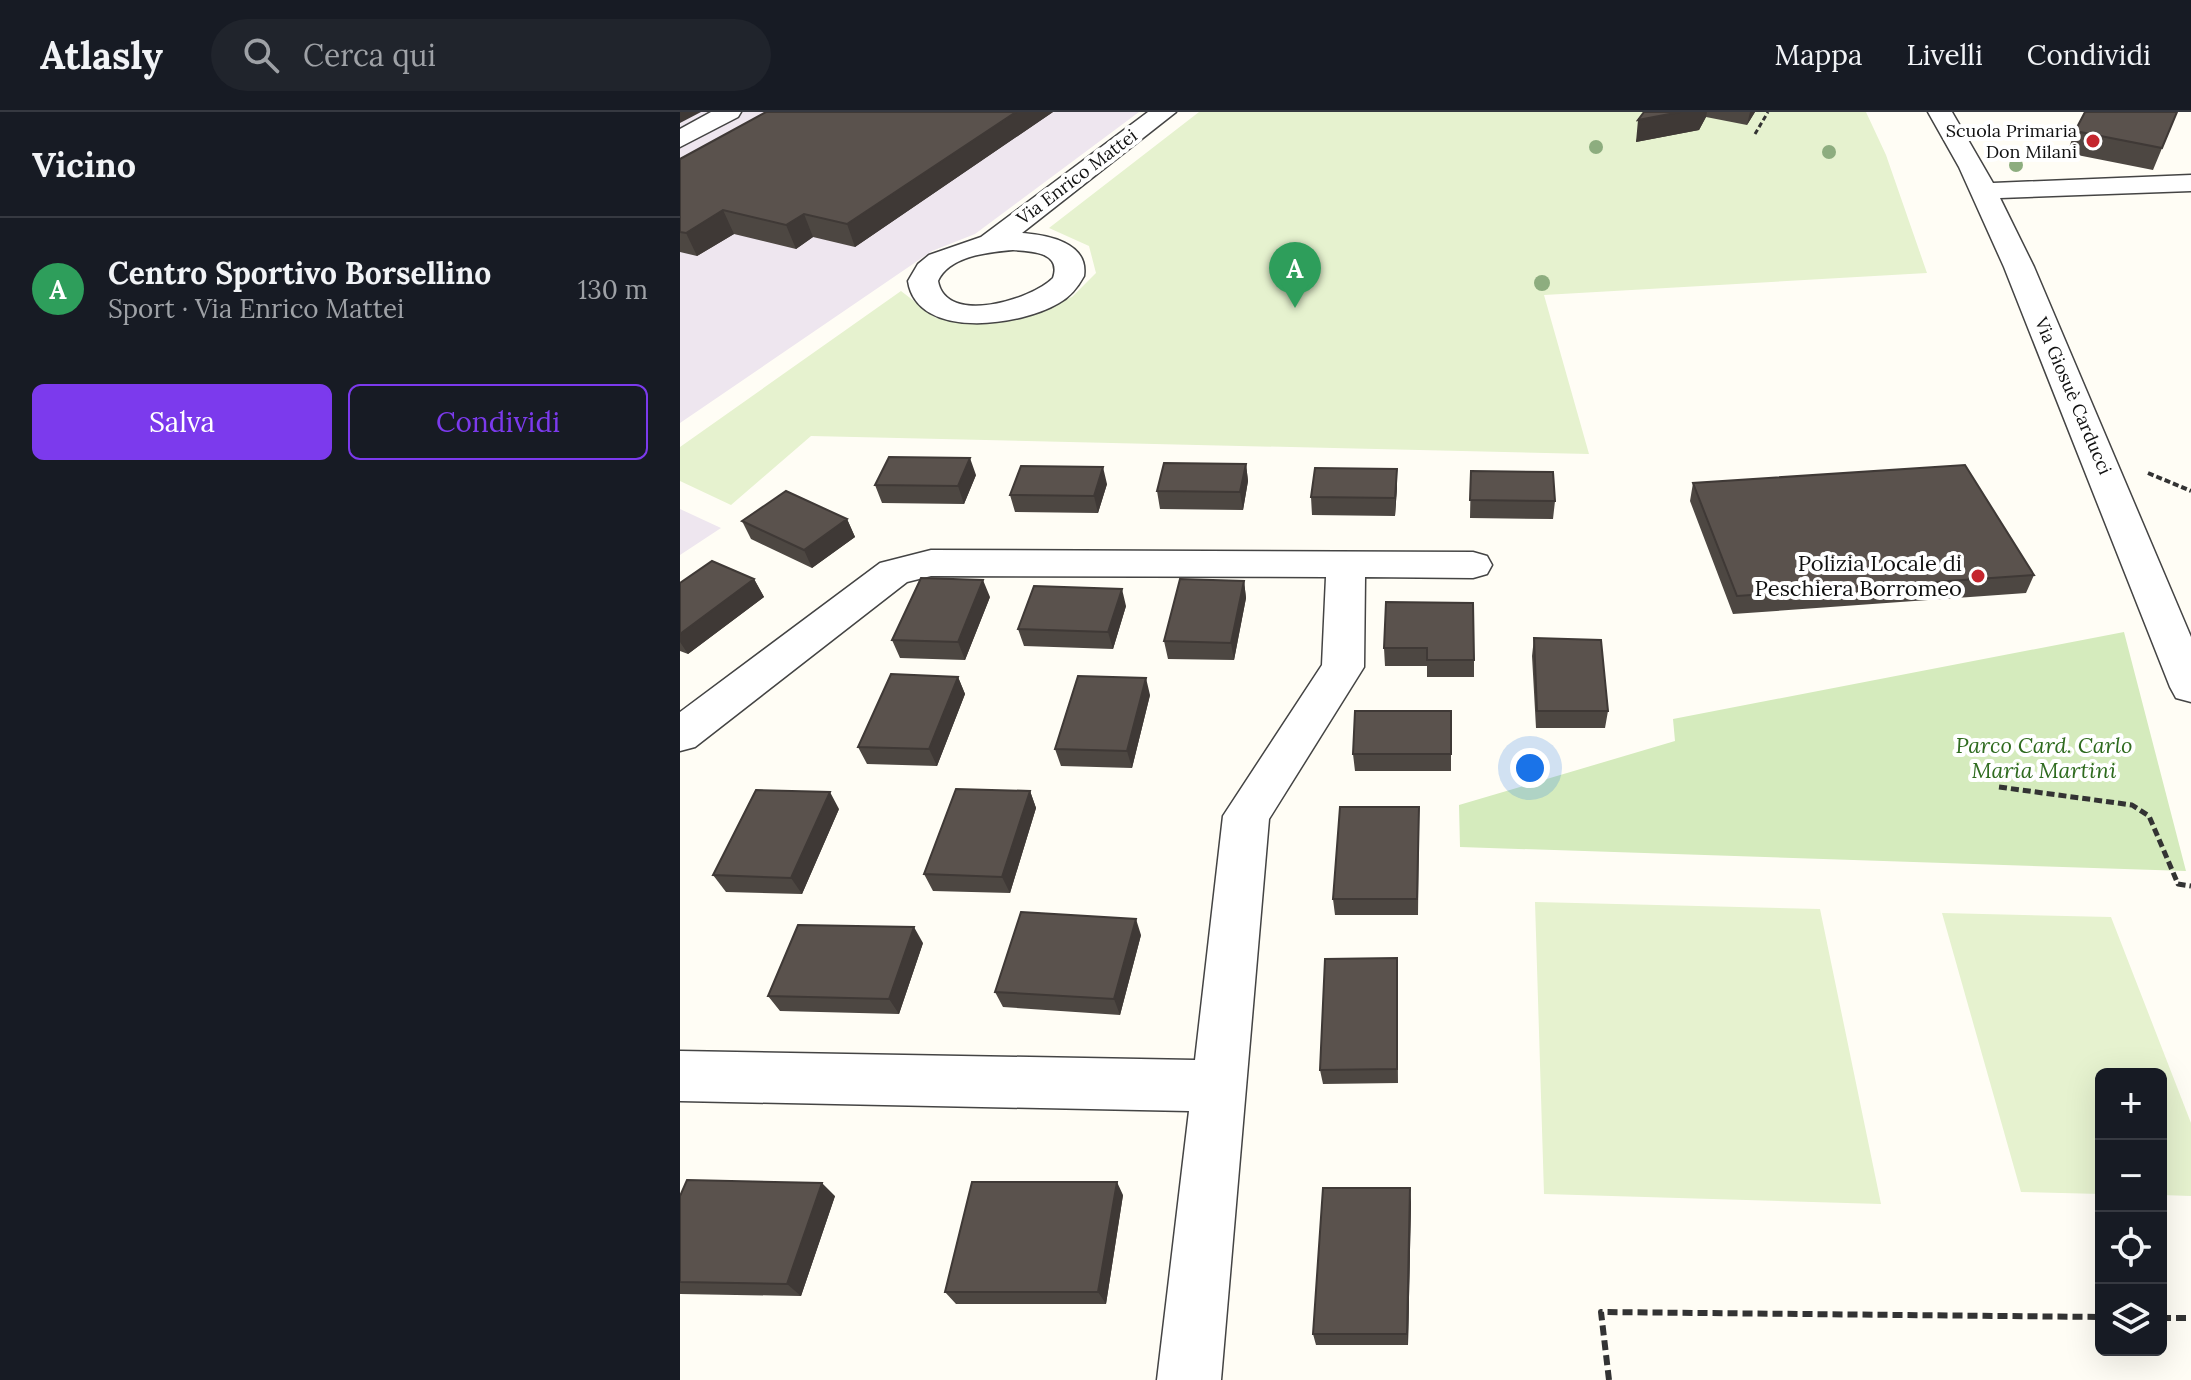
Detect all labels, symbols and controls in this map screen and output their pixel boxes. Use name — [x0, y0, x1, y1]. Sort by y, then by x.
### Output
search box — [211, 19, 771, 91]
text: Atlasly — [40, 31, 163, 79]
icon: search — [239, 33, 283, 77]
text: Cerca qui — [303, 36, 436, 74]
text: Mappa — [1774, 37, 1862, 73]
text: Livelli — [1906, 37, 1983, 73]
text: Condividi — [2027, 37, 2151, 73]
place label: Scuola Primaria Don Milani — [1946, 119, 2077, 163]
street label: Via Enrico Mattei — [1011, 124, 1141, 230]
marker: Scuola Primaria Don Milani — [2084, 132, 2102, 150]
text: Vicino — [32, 143, 136, 186]
pin: A — [1269, 242, 1321, 308]
text: Centro Sportivo Borsellino — [108, 254, 491, 292]
text: A — [49, 273, 67, 306]
text: 130 m — [578, 273, 648, 306]
text: Sport · Via Enrico Mattei — [108, 292, 404, 325]
street label: Via Giosuè Carducci — [2030, 313, 2117, 478]
button: Salva — [32, 384, 332, 460]
button: Condividi — [348, 384, 648, 460]
place label: Polizia Locale di Peschiera Borromeo — [1755, 549, 1962, 602]
marker: Polizia Locale di Peschiera Borromeo — [1969, 567, 1987, 585]
park label: Parco Card. Carlo Maria Martini — [1956, 731, 2132, 784]
your location — [1510, 748, 1550, 788]
map controls — [2095, 1068, 2167, 1356]
button: + — [2095, 1068, 2167, 1140]
button: − — [2095, 1140, 2167, 1212]
button: locate — [2095, 1212, 2167, 1284]
button: layers — [2095, 1284, 2167, 1356]

